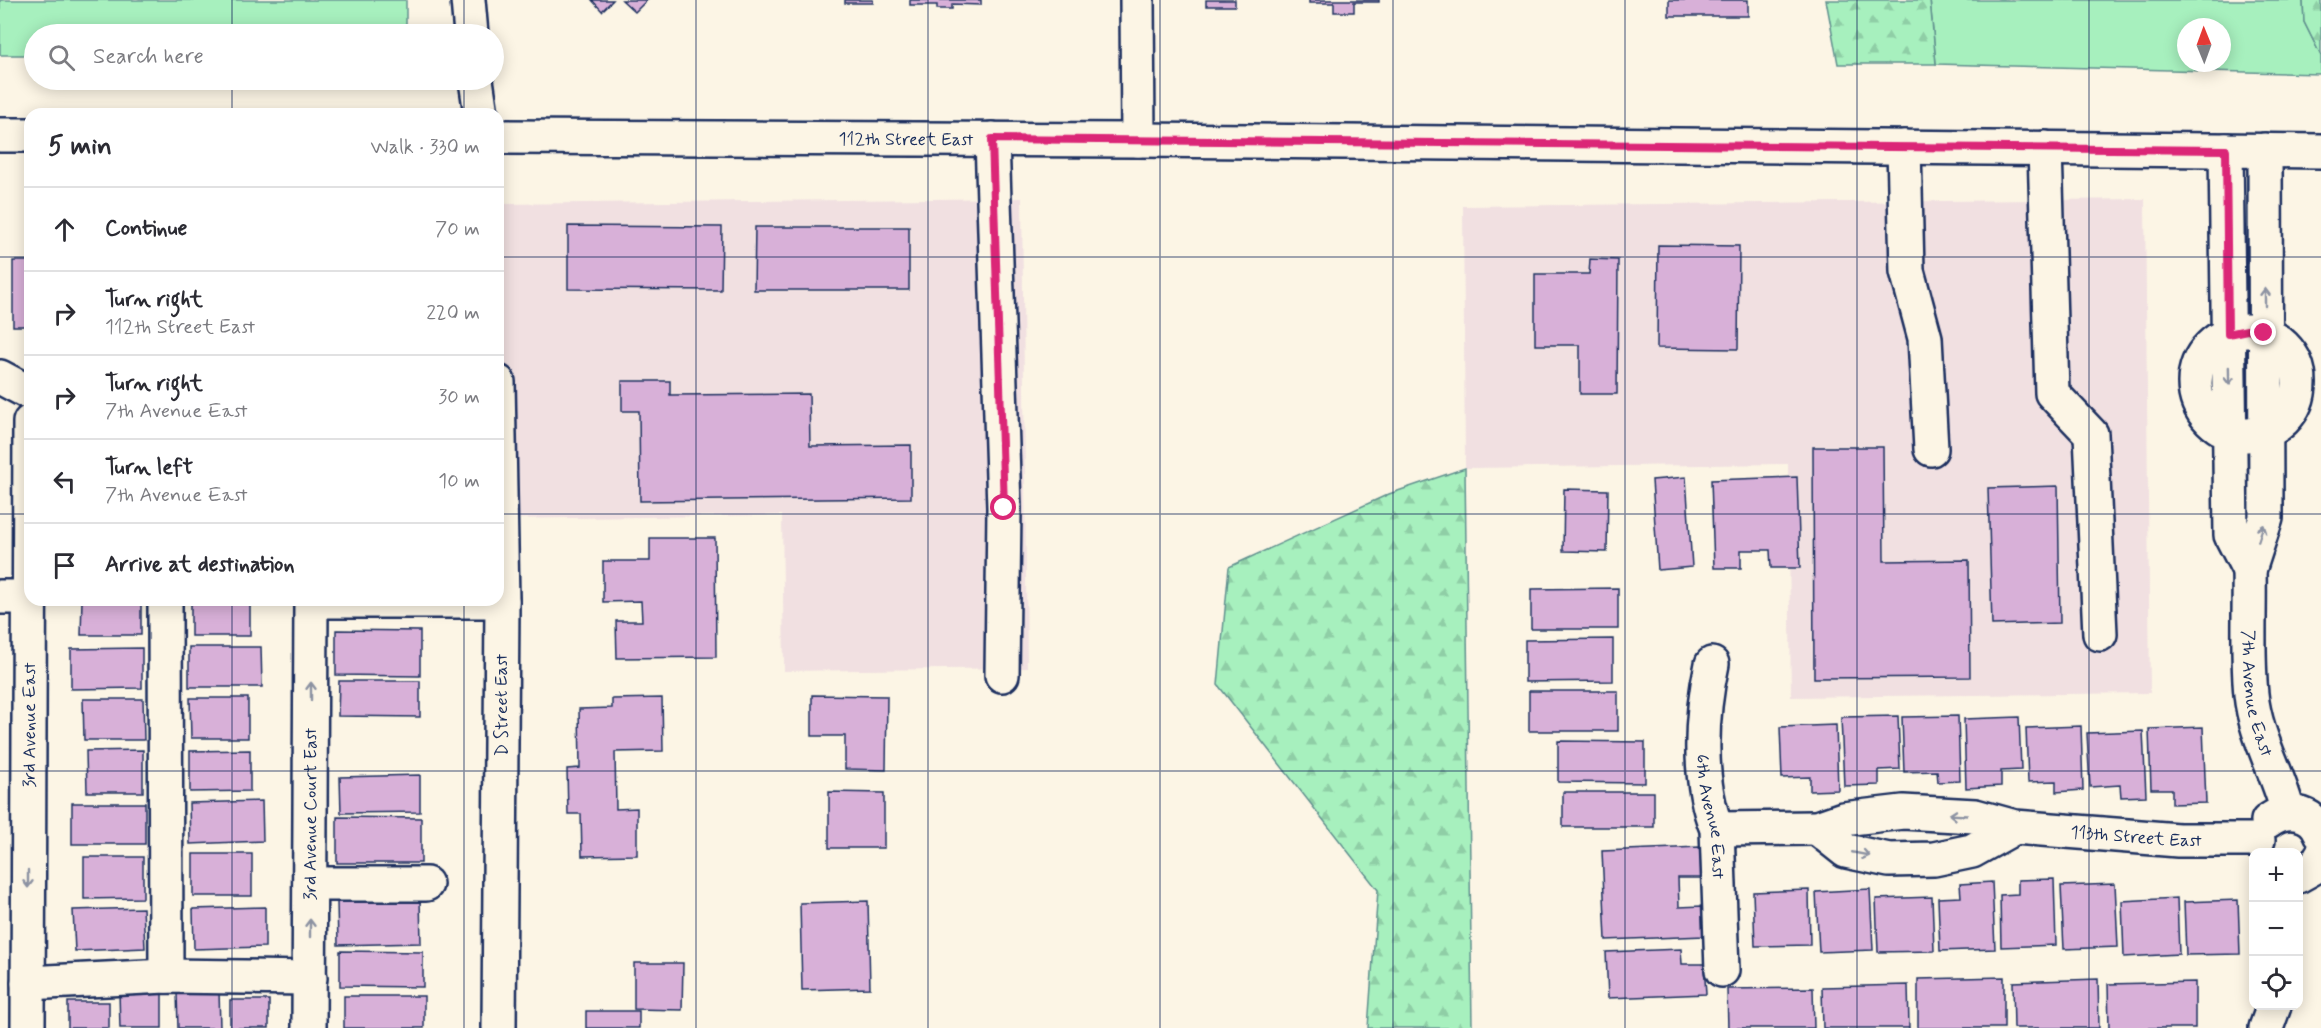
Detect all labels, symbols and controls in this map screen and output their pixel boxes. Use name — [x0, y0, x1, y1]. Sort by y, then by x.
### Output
north arrow — [2177, 18, 2231, 72]
search box — [24, 24, 504, 90]
icon: search — [45, 41, 78, 74]
text: Search here — [93, 43, 204, 71]
street label: 112th Street East — [838, 128, 974, 152]
text: 5 min — [48, 130, 112, 164]
text: Walk · 330 m — [371, 134, 480, 161]
icon: ahead — [48, 213, 81, 246]
text: Continue — [105, 215, 187, 243]
text: 70 m — [435, 216, 480, 243]
text: Turn right — [105, 286, 203, 314]
one-way arrow — [2260, 287, 2271, 307]
icon: right — [48, 297, 81, 330]
text: 220 m — [426, 300, 480, 327]
text: 112th Street East — [105, 314, 255, 341]
route end — [2250, 319, 2276, 345]
one-way arrow — [2223, 366, 2235, 386]
text: Turn right — [105, 370, 203, 398]
icon: right — [48, 381, 81, 414]
text: 30 m — [438, 384, 480, 411]
text: 7th Avenue East — [105, 398, 247, 425]
text: Turn left — [105, 454, 193, 482]
icon: left — [48, 465, 81, 498]
text: 10 m — [438, 468, 480, 495]
text: 7th Avenue East — [105, 482, 247, 509]
route start — [990, 494, 1016, 520]
one-way arrow — [2257, 524, 2268, 543]
icon: arrive — [48, 549, 81, 582]
text: Arrive at destination — [105, 551, 295, 579]
street label: 7th Avenue East — [2236, 630, 2278, 761]
street label: D Street East — [490, 653, 514, 756]
street label: 3rd Avenue East — [18, 662, 42, 788]
one-way arrow — [305, 681, 317, 701]
street label: 3rd Avenue Court East — [299, 727, 323, 900]
street label: 6th Avenue East — [1690, 754, 1730, 880]
one-way arrow — [1948, 809, 1968, 820]
street label: 113th Street East — [2069, 820, 2202, 853]
map controls — [2249, 848, 2303, 1010]
button: + — [2249, 848, 2303, 902]
one-way arrow — [1851, 849, 1870, 860]
one-way arrow — [22, 869, 34, 889]
button: − — [2249, 902, 2303, 956]
one-way arrow — [304, 918, 316, 938]
button: locate — [2249, 956, 2303, 1010]

